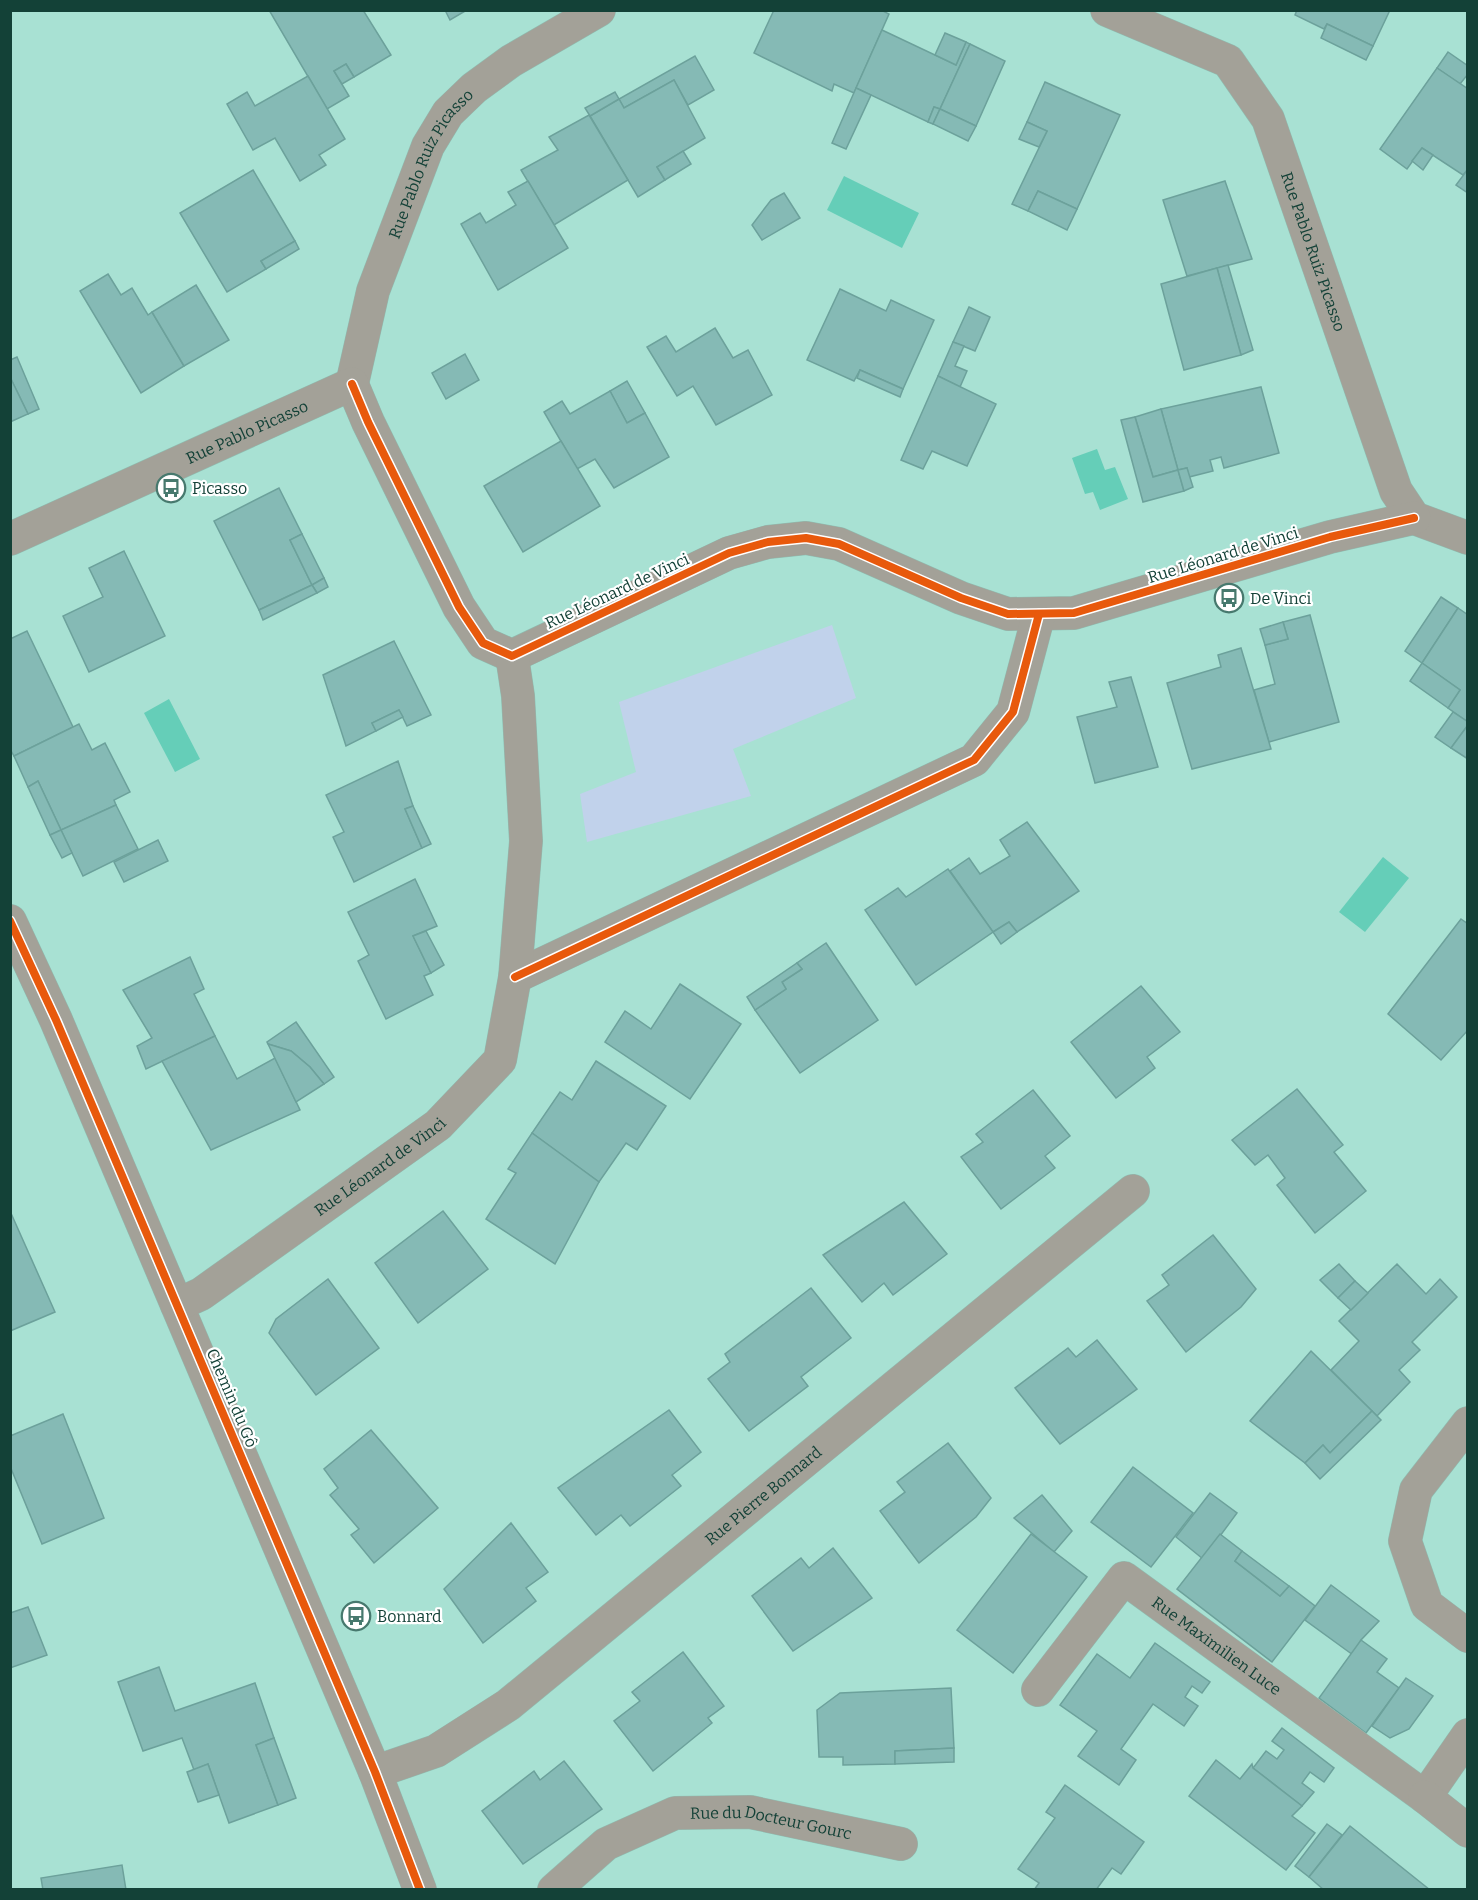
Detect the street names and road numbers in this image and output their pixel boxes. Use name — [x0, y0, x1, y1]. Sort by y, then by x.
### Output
street label: Rue Pablo Ruiz Picasso — [384, 85, 477, 241]
street label: Rue Pablo Ruiz Picasso — [1277, 169, 1350, 334]
street label: Rue Pablo Picasso — [183, 396, 311, 468]
street label: Rue Léonard de Vinci — [1145, 523, 1301, 587]
street label: Rue Léonard de Vinci — [542, 549, 692, 633]
street label: Rue Léonard de Vinci — [311, 1113, 450, 1220]
street label: Chemin du Gô — [203, 1346, 261, 1450]
street label: Rue Pierre Bonnard — [701, 1442, 825, 1549]
street label: Rue Maximilien Luce — [1149, 1592, 1285, 1699]
street label: Rue du Docteur Gourc — [690, 1802, 854, 1843]

